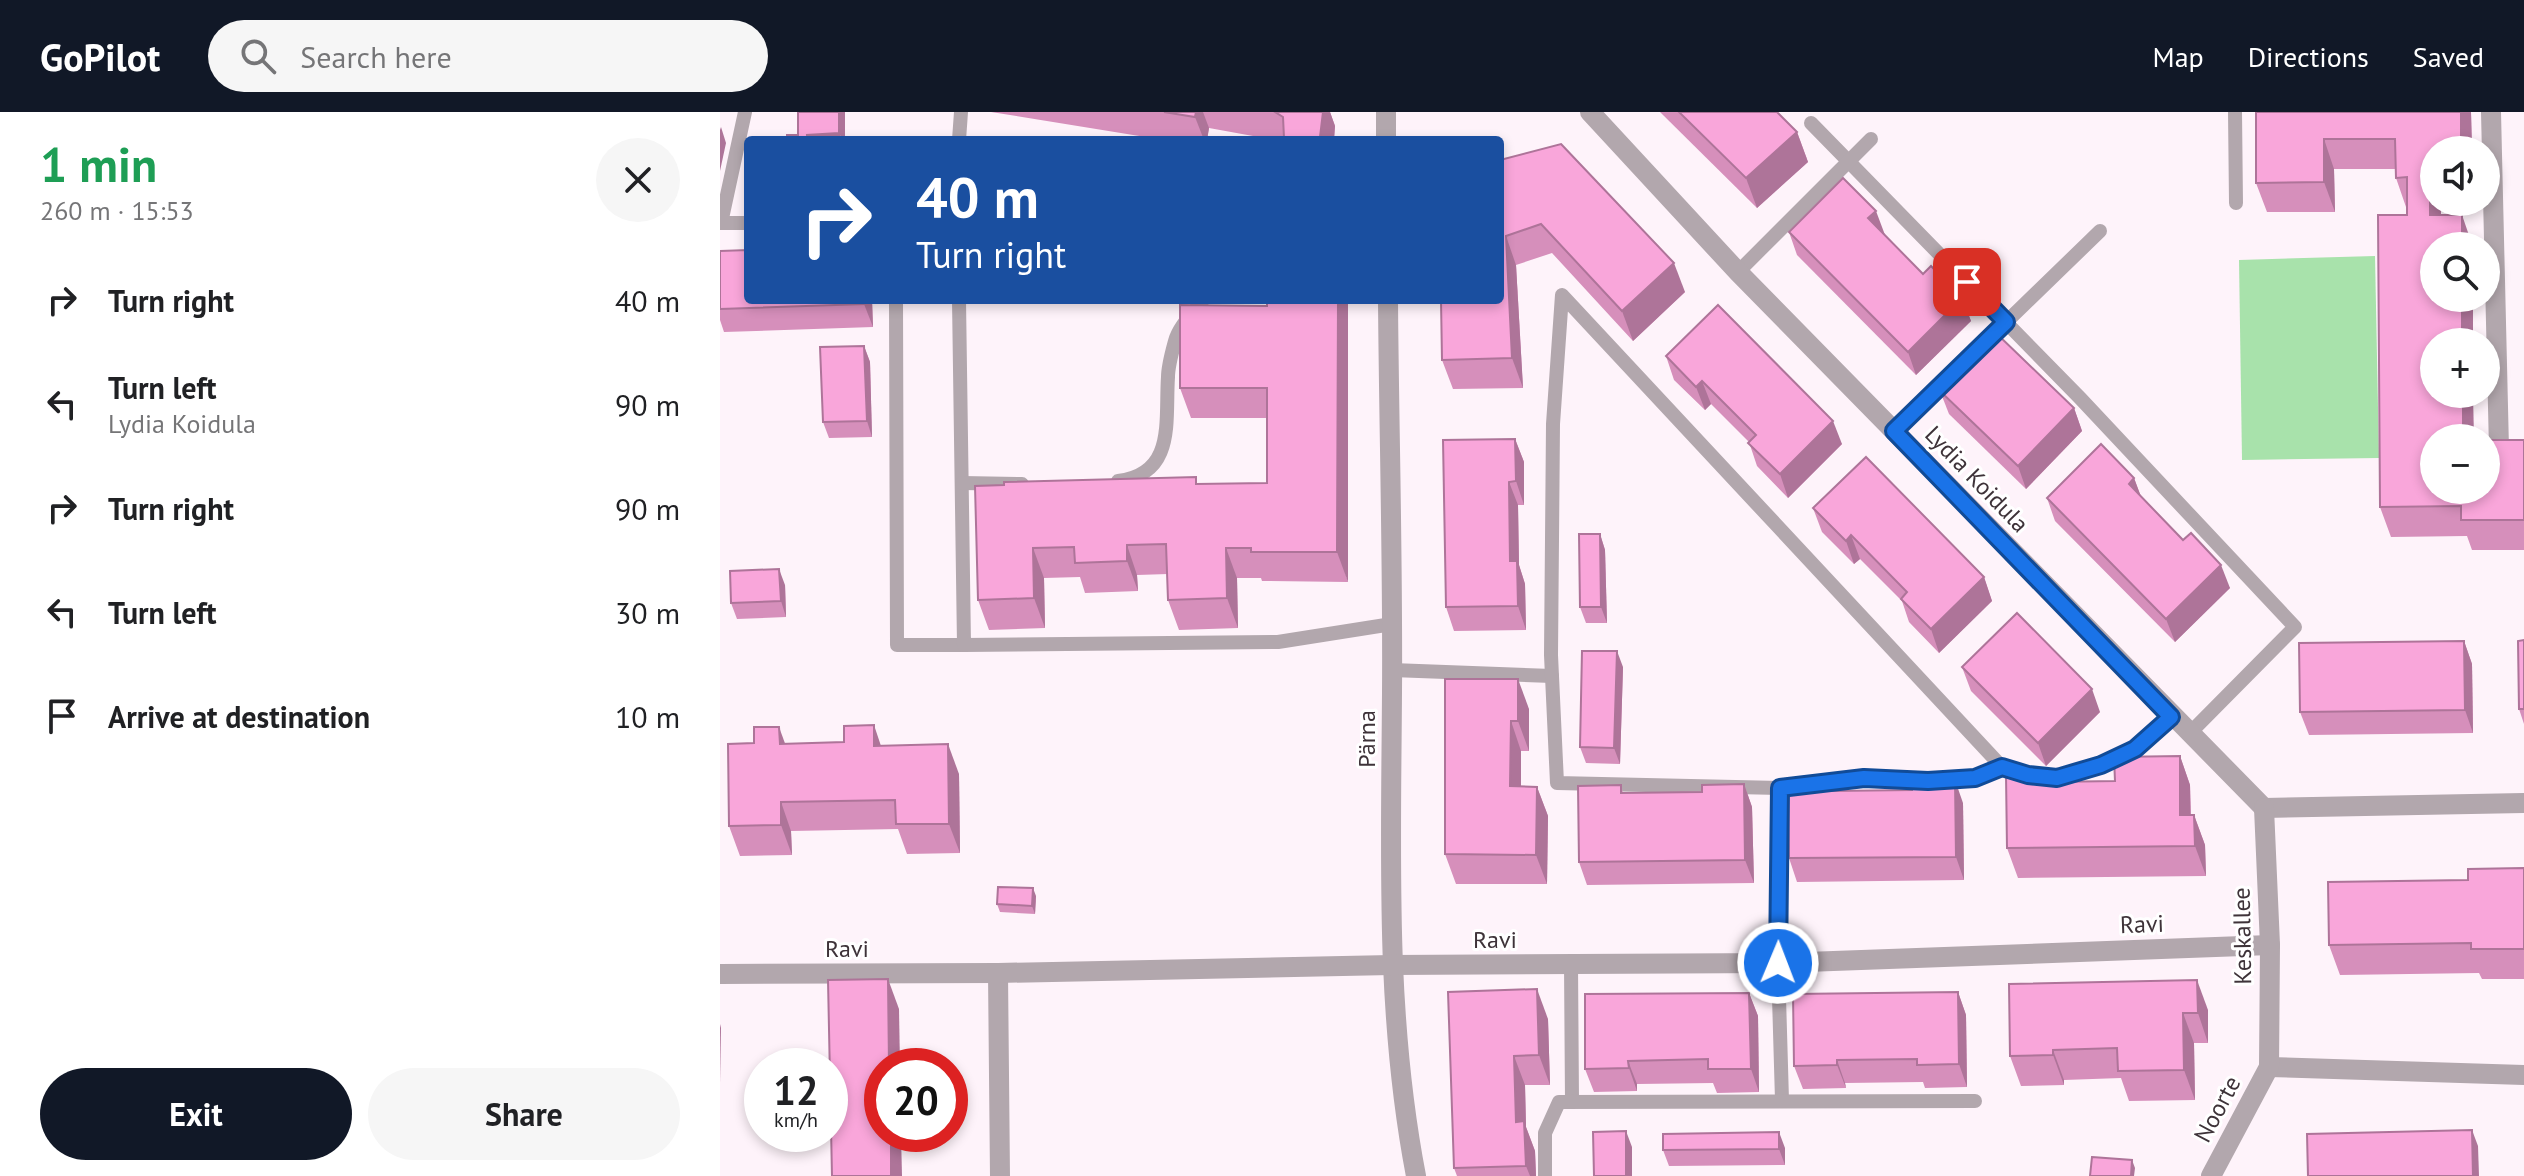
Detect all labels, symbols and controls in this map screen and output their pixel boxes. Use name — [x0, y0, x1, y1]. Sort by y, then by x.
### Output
search box — [208, 20, 768, 92]
text: GoPilot — [40, 32, 160, 81]
icon: search — [236, 34, 280, 78]
text: Search here — [300, 37, 452, 76]
text: Map — [2153, 38, 2204, 75]
text: Directions — [2248, 38, 2369, 75]
text: Saved — [2413, 38, 2484, 75]
text: 1 min — [40, 133, 157, 195]
map controls — [2420, 136, 2500, 504]
button: sound — [2420, 136, 2500, 216]
button: close — [596, 138, 680, 222]
text: 40 m — [916, 161, 1039, 233]
icon: right — [784, 168, 888, 272]
text: 260 m · 15:53 — [40, 194, 194, 227]
text: Turn right — [916, 231, 1066, 278]
button: search — [2420, 232, 2500, 312]
pin — [1933, 248, 2001, 316]
icon: arrive — [1945, 260, 1989, 304]
icon: right — [40, 278, 84, 322]
text: Turn right — [108, 281, 234, 320]
text: 40 m — [615, 281, 680, 320]
button: + — [2420, 328, 2500, 408]
text: Turn left — [108, 368, 216, 407]
icon: left — [40, 382, 84, 426]
text: 90 m — [615, 385, 680, 424]
text: Lydia Koidula — [108, 407, 256, 440]
street label: Lydia Koidula — [1918, 419, 2036, 539]
button: − — [2420, 424, 2500, 504]
icon: right — [40, 486, 84, 530]
text: Turn right — [108, 489, 234, 528]
text: 90 m — [615, 489, 680, 528]
icon: left — [40, 590, 84, 634]
text: Turn left — [108, 593, 216, 632]
text: 30 m — [615, 593, 680, 632]
icon: arrive — [40, 694, 84, 738]
text: Arrive at destination — [108, 697, 370, 736]
text: 10 m — [615, 697, 680, 736]
street label: Pärna — [1351, 710, 1382, 768]
street label: Keskallee — [2226, 887, 2258, 985]
street label: Ravi — [2119, 908, 2165, 940]
position arrow — [1736, 921, 1820, 1005]
street label: Ravi — [1473, 924, 1517, 955]
street label: Ravi — [825, 933, 869, 964]
speed limit sign: 20 — [864, 1048, 968, 1152]
text: 12 — [773, 1064, 819, 1116]
button: Exit — [40, 1068, 352, 1160]
button: Share — [368, 1068, 680, 1160]
street label: Noorte — [2187, 1070, 2247, 1148]
text: km/h — [774, 1107, 818, 1133]

